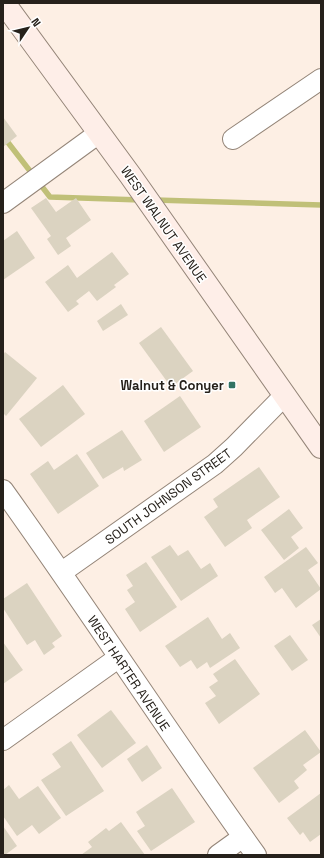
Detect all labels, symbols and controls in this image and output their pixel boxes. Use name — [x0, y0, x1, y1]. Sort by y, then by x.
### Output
north arrow — [8, 8, 48, 48]
text: N — [28, 15, 44, 29]
street label: WEST WALNUT AVENUE — [117, 163, 210, 286]
place label: Walnut & Conyer — [120, 377, 224, 394]
marker: Walnut & Conyer — [227, 380, 237, 390]
street label: SOUTH JOHNSON STREET — [102, 444, 235, 548]
street label: WEST HARTER AVENUE — [84, 612, 174, 734]

